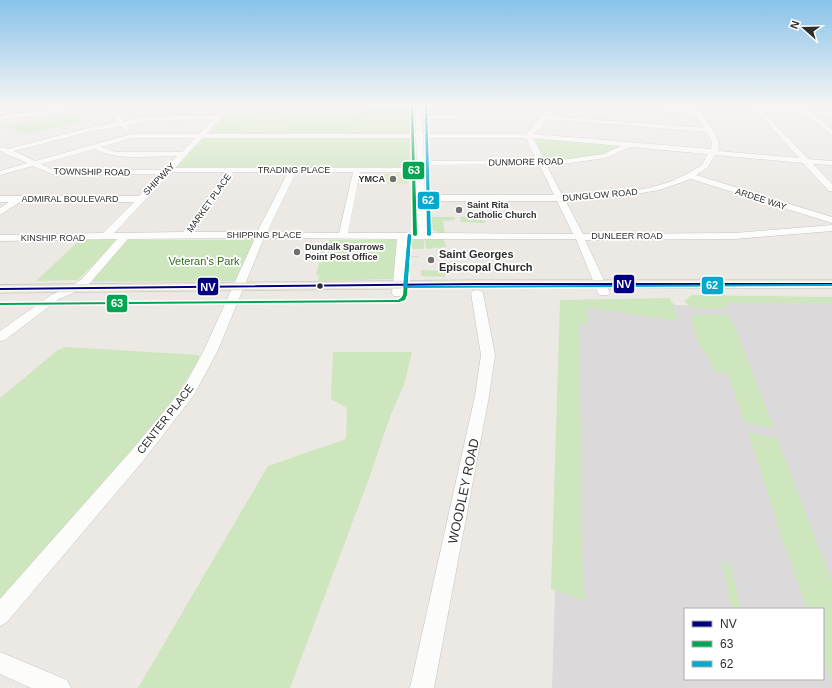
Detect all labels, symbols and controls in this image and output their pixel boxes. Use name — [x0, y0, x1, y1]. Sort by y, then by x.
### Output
north arrow — [784, 8, 824, 48]
text: N — [788, 19, 802, 30]
street label: DUNMORE ROAD — [488, 156, 564, 168]
street label: SHIPWAY — [141, 161, 177, 197]
line badge: 63 — [402, 161, 425, 180]
text: 63 — [408, 164, 420, 176]
street label: TRADING PLACE — [258, 165, 330, 175]
street label: TOWNSHIP ROAD — [54, 166, 131, 178]
street label: MARKET PLACE — [185, 172, 233, 234]
place label: YMCA — [359, 174, 385, 184]
marker: YMCA — [388, 174, 398, 184]
street label: ARDEE WAY — [734, 186, 788, 212]
street label: DUNGLOW ROAD — [562, 187, 639, 203]
line badge: 62 — [417, 191, 440, 210]
street label: ADMIRAL BOULEVARD — [21, 194, 119, 204]
text: 62 — [422, 194, 434, 206]
place label: Saint Rita Catholic Church — [467, 200, 537, 220]
marker: Saint Rita Catholic Church — [454, 205, 464, 215]
street label: SHIPPING PLACE — [226, 230, 302, 240]
street label: DUNLEER ROAD — [591, 231, 663, 241]
street label: KINSHIP ROAD — [21, 233, 86, 243]
place label: Dundalk Sparrows Point Post Office — [305, 242, 384, 262]
marker: Dundalk Sparrows Point Post Office — [292, 247, 302, 257]
place label: Saint Georges Episcopal Church — [439, 248, 533, 273]
park label: Veteran's Park — [168, 255, 240, 267]
marker: Saint Georges Episcopal Church — [426, 255, 436, 265]
line badge: NV — [613, 274, 635, 294]
line badge: 62 — [701, 276, 724, 295]
line badge: NV — [197, 277, 219, 296]
text: NV — [616, 278, 632, 290]
text: 62 — [706, 279, 718, 291]
text: NV — [200, 281, 216, 293]
unlabelled marker — [315, 281, 325, 291]
line badge: 63 — [106, 294, 128, 313]
text: 63 — [111, 297, 123, 309]
street label: CENTER PLACE — [134, 382, 196, 456]
street label: WOODLEY ROAD — [445, 437, 482, 545]
legend — [684, 608, 824, 680]
text: NV — [720, 617, 737, 631]
text: 63 — [720, 637, 734, 651]
text: 62 — [720, 657, 734, 671]

